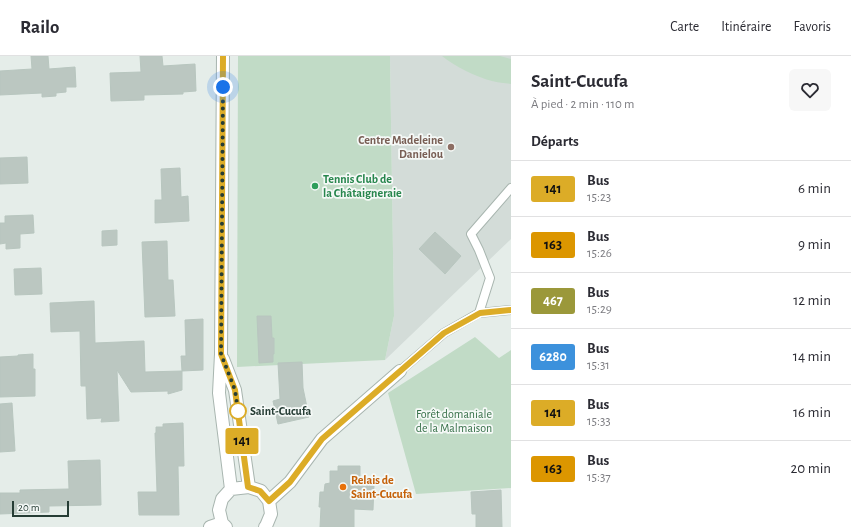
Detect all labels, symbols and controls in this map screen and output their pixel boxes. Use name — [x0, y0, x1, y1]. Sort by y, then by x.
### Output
text: Railo — [20, 18, 59, 37]
text: Carte — [670, 20, 699, 34]
text: Itinéraire — [721, 20, 771, 34]
text: Favoris — [793, 20, 831, 34]
button: heart — [789, 69, 831, 111]
text: Saint-Cucufa — [531, 72, 628, 91]
your location — [213, 77, 233, 97]
text: À pied · 2 min · 110 m — [531, 98, 634, 111]
place label: Centre Madeleine Danielou — [358, 134, 444, 160]
text: Départs — [531, 134, 579, 149]
marker: Centre Madeleine Danielou — [446, 142, 456, 152]
place label: Tennis Club de la Châtaigneraie — [323, 173, 402, 199]
text: Bus — [587, 173, 609, 188]
marker: Tennis Club de la Châtaigneraie — [310, 181, 320, 191]
text: 6 min — [798, 181, 831, 196]
text: 141 — [544, 182, 562, 196]
text: 15:23 — [587, 191, 611, 204]
text: Bus — [587, 229, 609, 244]
text: 9 min — [798, 237, 831, 252]
text: 163 — [544, 238, 562, 252]
text: 15:26 — [587, 247, 612, 260]
text: Bus — [587, 285, 609, 300]
text: 12 min — [793, 293, 831, 308]
text: 467 — [543, 294, 563, 308]
text: 15:29 — [587, 303, 612, 316]
text: Bus — [587, 341, 609, 356]
text: 14 min — [793, 349, 831, 364]
text: 6280 — [539, 350, 567, 364]
text: 15:31 — [587, 359, 610, 372]
text: Bus — [587, 397, 609, 412]
marker: Saint-Cucufa — [229, 402, 247, 420]
place label: Saint-Cucufa — [250, 405, 312, 417]
text: 16 min — [793, 405, 831, 420]
text: 141 — [544, 406, 562, 420]
park label: Forêt domaniale de la Malmaison — [416, 408, 492, 434]
text: 15:33 — [587, 415, 611, 428]
line badge: 141 — [219, 428, 265, 454]
text: 141 — [233, 434, 251, 448]
text: Bus — [587, 453, 609, 468]
text: 20 min — [790, 461, 831, 476]
text: 163 — [544, 462, 562, 476]
text: 15:37 — [587, 471, 611, 484]
place label: Relais de Saint-Cucufa — [351, 474, 413, 500]
marker: Relais de Saint-Cucufa — [338, 482, 348, 492]
scale bar — [12, 499, 69, 518]
text: 20 m — [18, 502, 39, 513]

